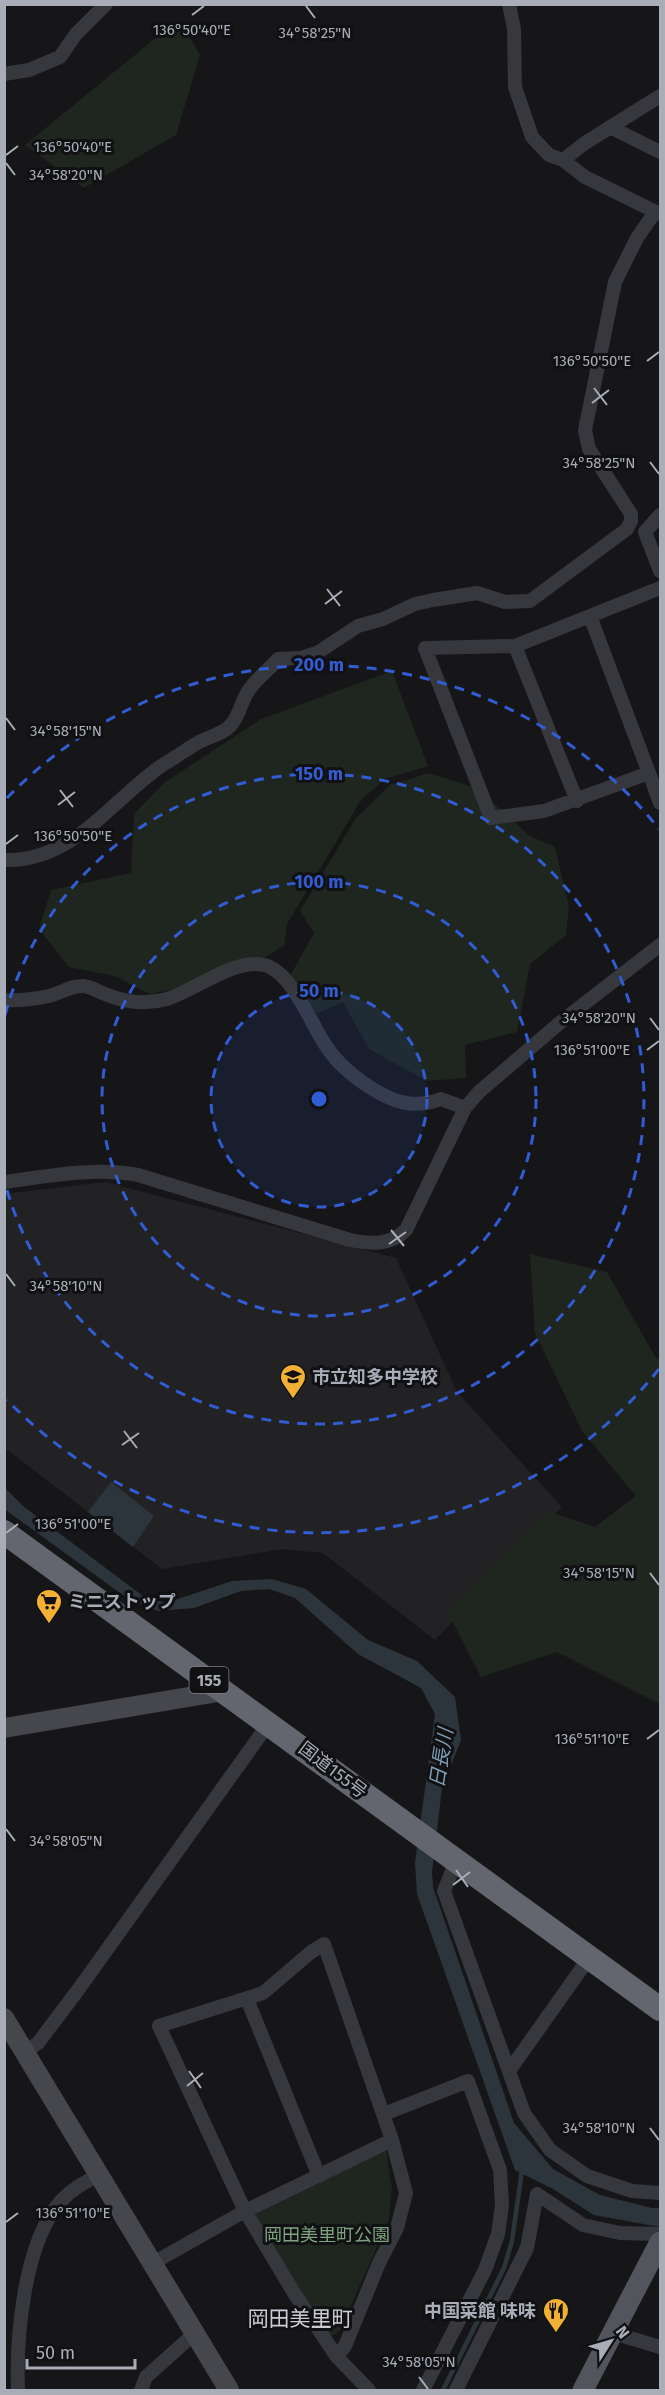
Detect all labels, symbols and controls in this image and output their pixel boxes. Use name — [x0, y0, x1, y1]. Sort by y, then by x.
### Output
text: 136°50'40"E — [153, 21, 231, 39]
text: 34°58'25"N — [279, 24, 351, 42]
text: 136°50'40"E — [34, 138, 112, 156]
text: 34°58'20"N — [29, 166, 103, 184]
text: 136°50'50"E — [553, 352, 631, 370]
text: 34°58'25"N — [563, 454, 635, 472]
text: 200 m — [294, 654, 344, 676]
text: 34°58'15"N — [30, 722, 102, 740]
text: 150 m — [295, 763, 343, 785]
text: 136°50'50"E — [34, 827, 112, 845]
text: 100 m — [295, 871, 343, 893]
text: 50 m — [299, 980, 339, 1002]
text: 34°58'20"N — [562, 1009, 636, 1027]
text: 136°51'00"E — [554, 1041, 630, 1059]
centre of rings — [309, 1089, 329, 1109]
text: 34°58'10"N — [29, 1277, 103, 1295]
school or university icon: 市立知多中学校 — [278, 1362, 308, 1400]
place label: 市立知多中学校 — [312, 1366, 438, 1388]
text: 136°51'00"E — [35, 1515, 111, 1533]
text: 34°58'15"N — [563, 1564, 635, 1582]
supermarket icon: ミニストップ — [34, 1587, 64, 1625]
place label: ミニストップ — [68, 1591, 176, 1613]
road number: 155 — [190, 1667, 228, 1693]
water label: 日長川 — [424, 1725, 458, 1790]
text: 136°51'10"E — [555, 1730, 629, 1748]
street label: 国道155号 — [295, 1737, 371, 1803]
text: 34°58'05"N — [29, 1832, 103, 1850]
text: 34°58'10"N — [562, 2119, 636, 2137]
text: 136°51'10"E — [36, 2204, 110, 2222]
park label: 岡田美里町公園 — [264, 2224, 390, 2246]
restaurant icon: 中国菜館 味味 — [541, 2296, 571, 2334]
place label: 中国菜館 味味 — [424, 2300, 536, 2322]
district label: 岡田美里町 — [248, 2306, 353, 2332]
north arrow — [581, 2311, 641, 2371]
text: N — [612, 2322, 633, 2342]
scale bar — [27, 2332, 135, 2370]
text: 50 m — [36, 2342, 75, 2364]
text: 34°58'05"N — [382, 2353, 456, 2371]

